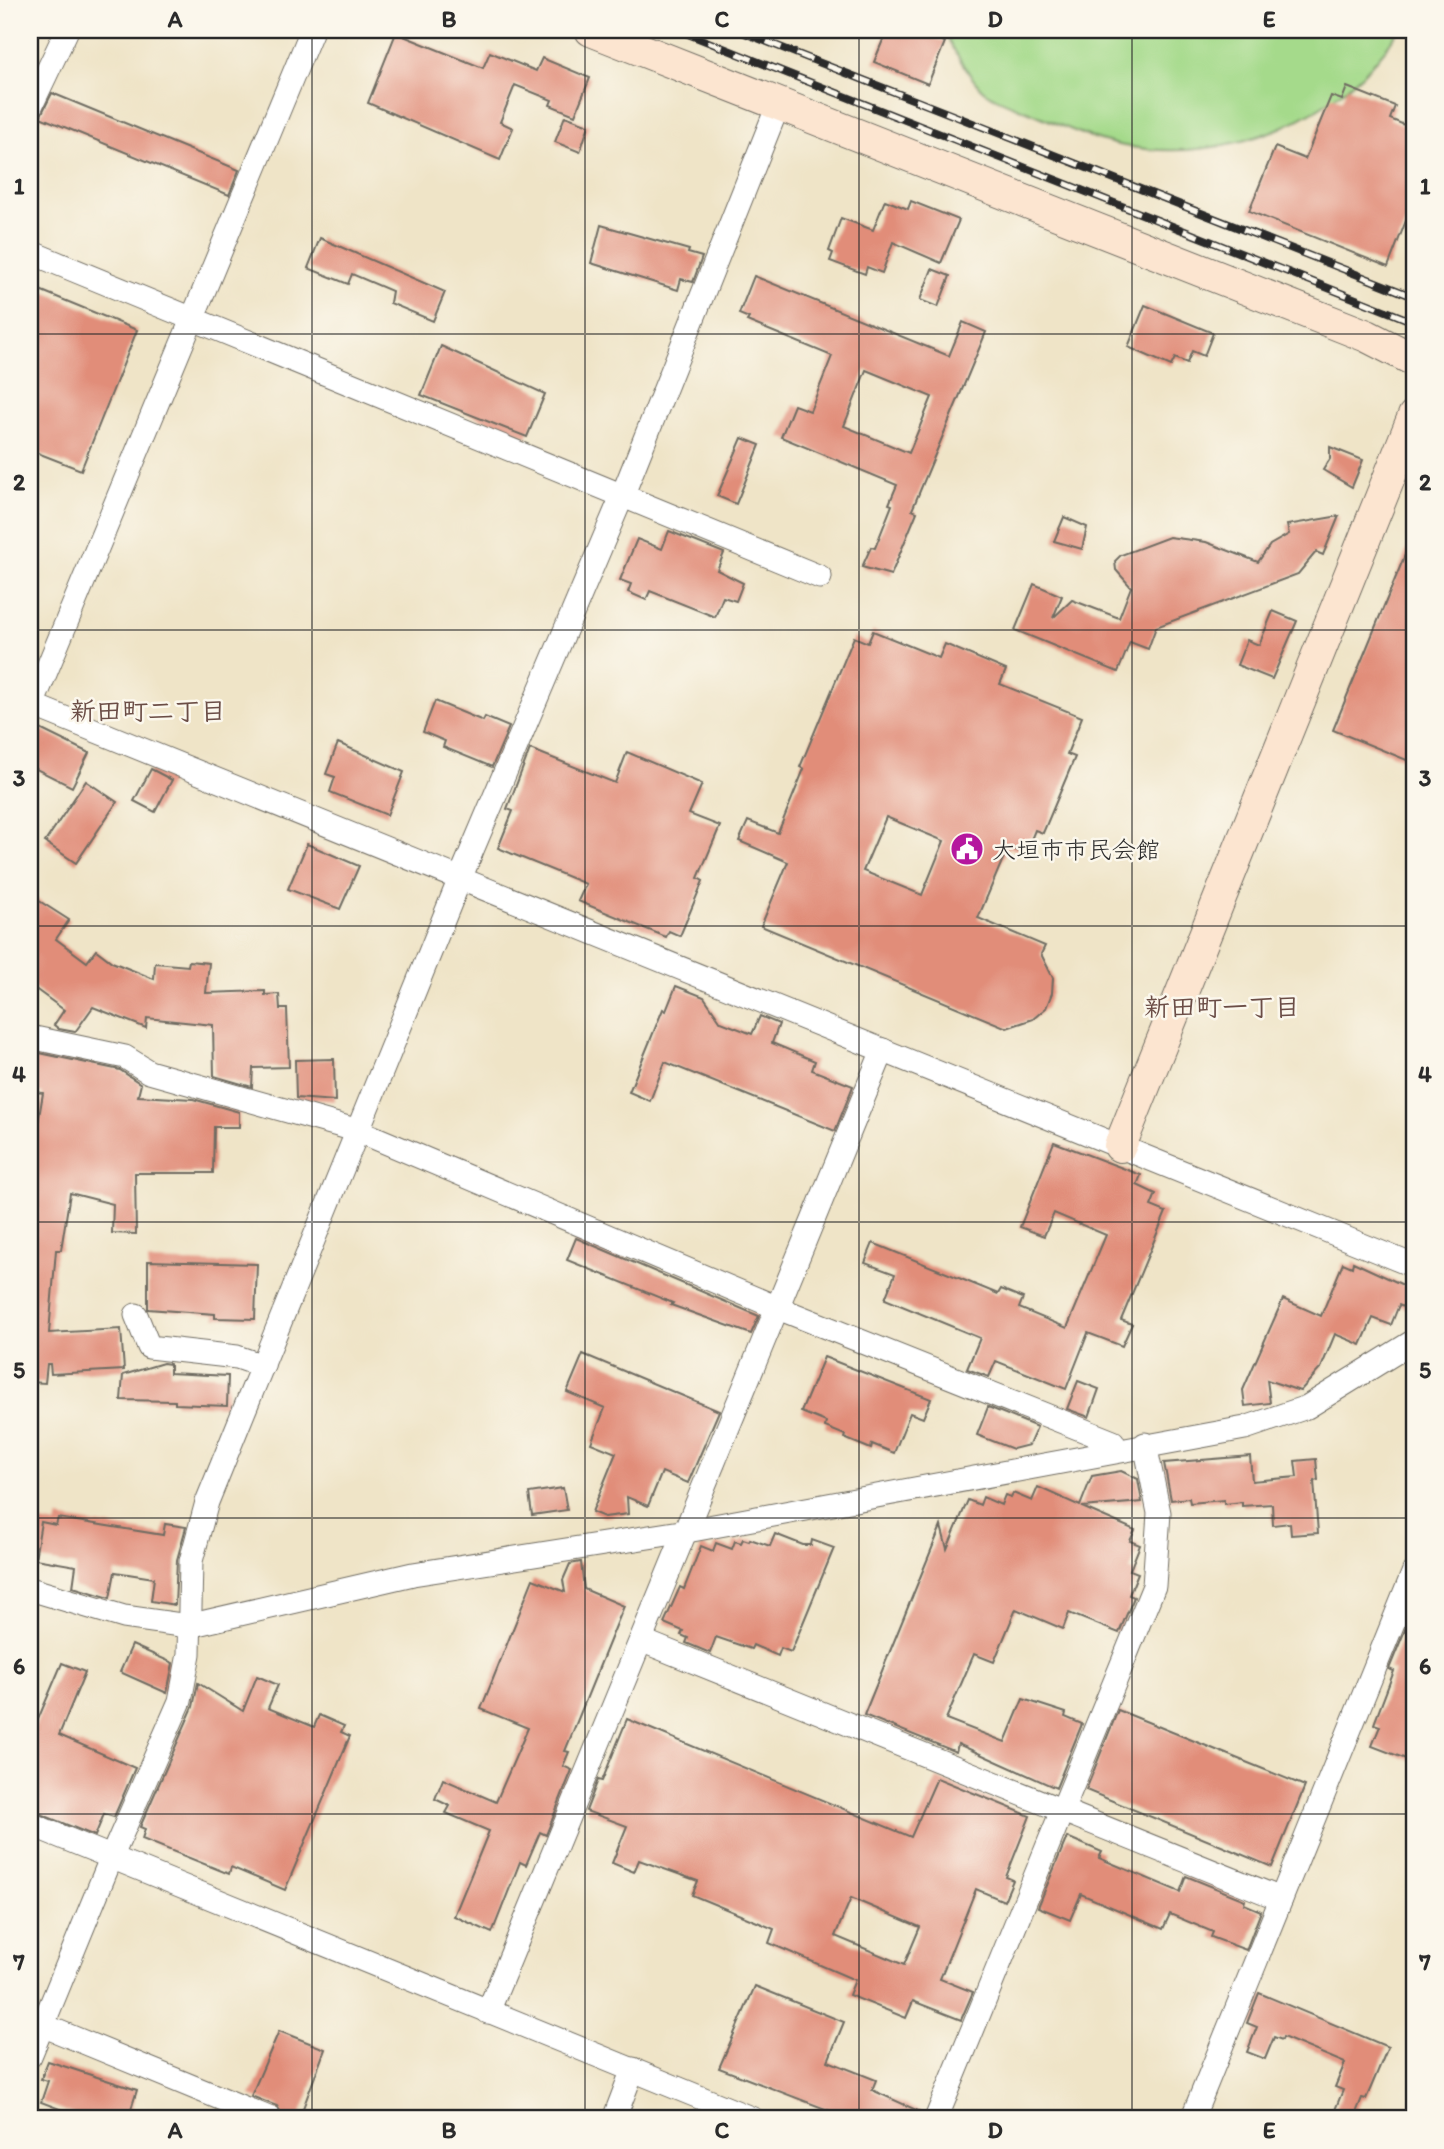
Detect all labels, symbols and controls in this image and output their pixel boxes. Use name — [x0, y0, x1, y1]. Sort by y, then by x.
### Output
text: A — [167, 5, 183, 33]
text: B — [442, 5, 457, 33]
text: C — [715, 5, 730, 33]
text: D — [987, 5, 1003, 33]
text: E — [1263, 5, 1276, 33]
text: 1 — [14, 172, 25, 200]
text: 1 — [1420, 172, 1431, 200]
text: 2 — [13, 468, 26, 496]
text: 2 — [1419, 468, 1432, 496]
district label: 新田町二丁目 — [70, 695, 226, 727]
text: 3 — [13, 764, 26, 792]
text: 3 — [1419, 764, 1432, 792]
public building icon: 大垣市市民会館 — [948, 830, 986, 868]
place label: 大垣市市民会館 — [992, 835, 1160, 864]
district label: 新田町一丁目 — [1144, 991, 1300, 1023]
text: 4 — [12, 1060, 26, 1088]
text: 4 — [1418, 1060, 1432, 1088]
text: 5 — [13, 1356, 25, 1384]
text: 5 — [1419, 1356, 1431, 1384]
text: 6 — [13, 1652, 25, 1680]
text: 6 — [1419, 1652, 1431, 1680]
text: 7 — [12, 1948, 25, 1976]
text: 7 — [1418, 1948, 1431, 1976]
text: A — [167, 2116, 183, 2144]
text: B — [442, 2116, 457, 2144]
text: C — [715, 2116, 730, 2144]
text: D — [987, 2116, 1003, 2144]
text: E — [1263, 2116, 1276, 2144]

